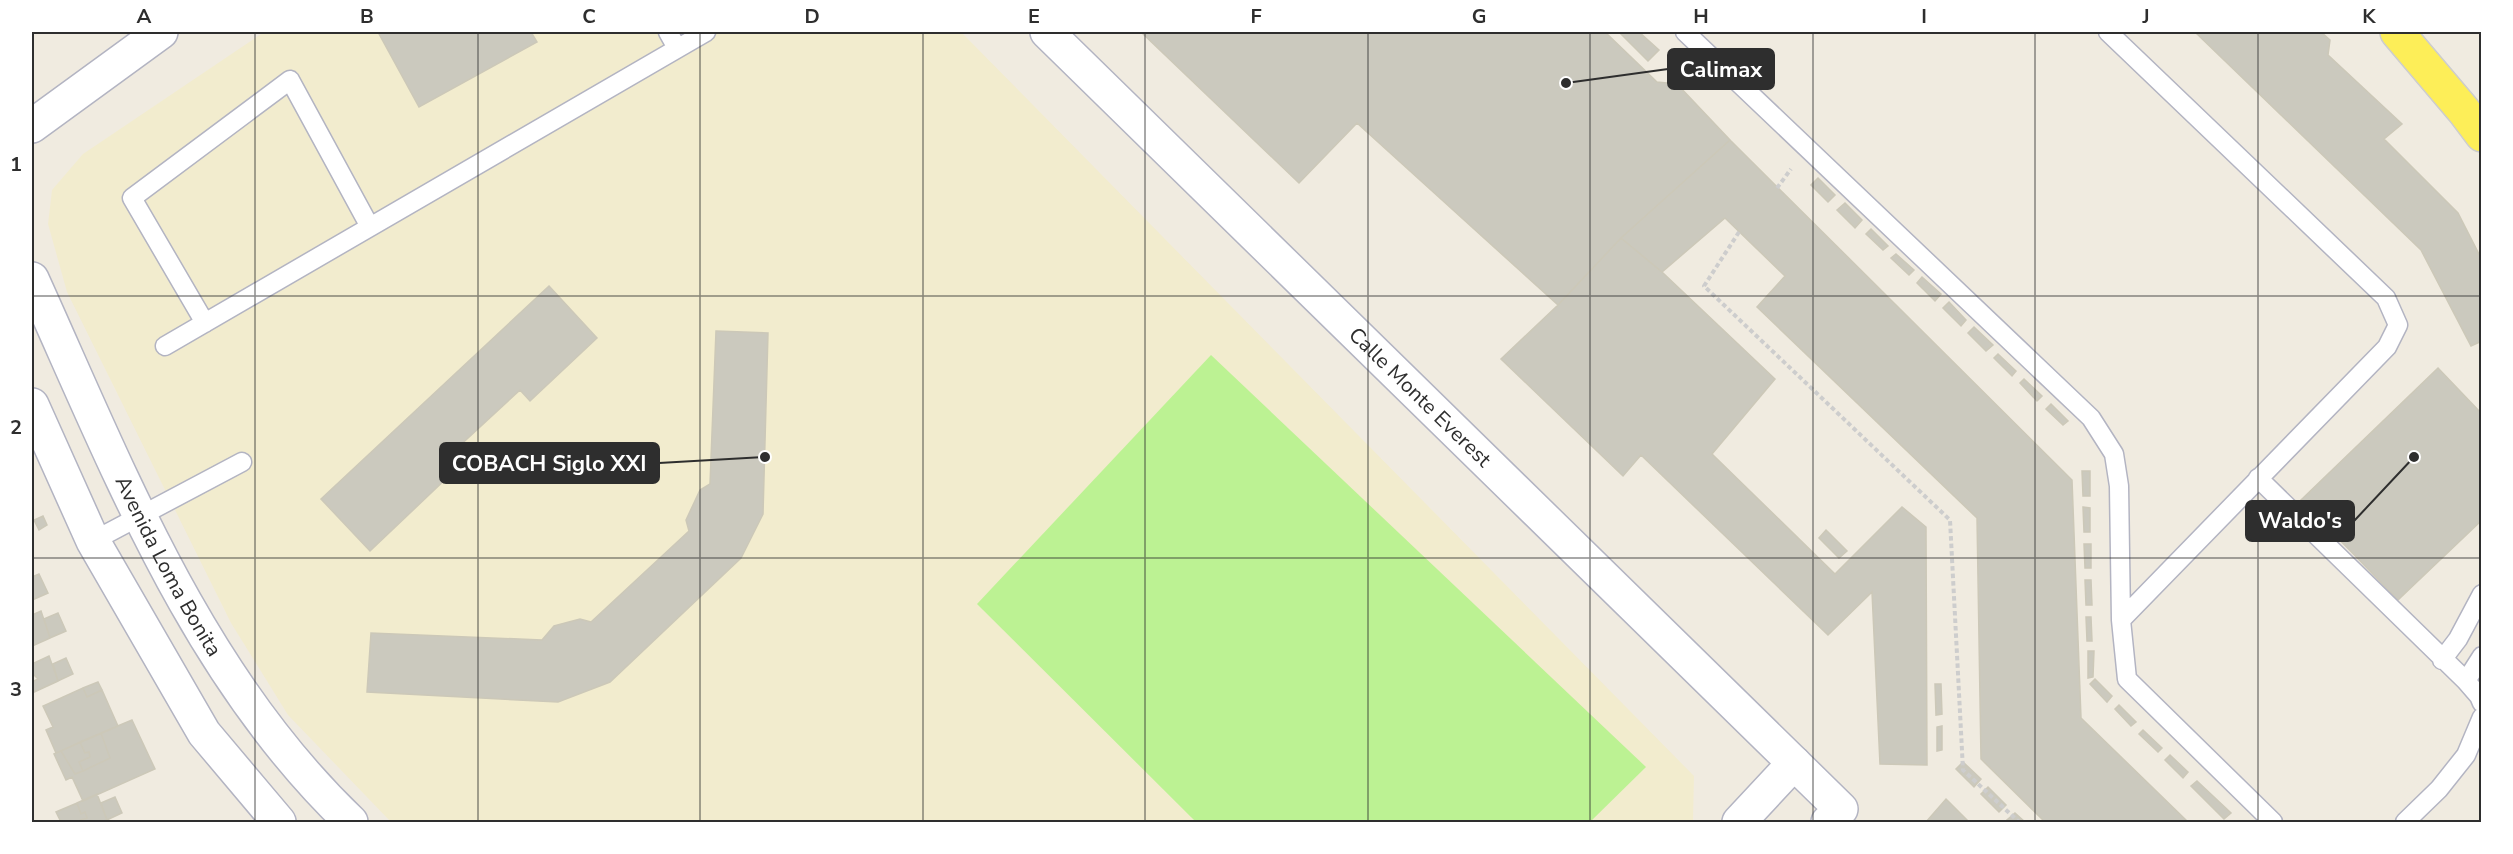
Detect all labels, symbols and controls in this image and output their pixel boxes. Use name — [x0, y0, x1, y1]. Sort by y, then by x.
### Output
text: A — [137, 3, 152, 30]
text: B — [360, 3, 374, 30]
text: C — [582, 3, 596, 30]
text: D — [804, 3, 820, 30]
text: E — [1028, 3, 1040, 30]
text: F — [1250, 3, 1262, 30]
text: G — [1472, 3, 1486, 30]
text: H — [1693, 3, 1709, 30]
text: I — [1921, 3, 1927, 30]
text: J — [2141, 3, 2150, 30]
text: K — [2362, 3, 2376, 30]
callout: Calimax — [1668, 49, 1774, 89]
text: Calimax — [1680, 55, 1763, 85]
text: 1 — [10, 151, 22, 178]
street label: Calle Monte Everest — [1343, 321, 1498, 474]
text: 2 — [10, 414, 22, 441]
callout: COBACH Siglo XXI — [440, 443, 659, 483]
text: COBACH Siglo XXI — [452, 449, 646, 479]
street label: Avenida Loma Bonita — [109, 471, 228, 662]
callout: Waldo's — [2246, 501, 2354, 541]
text: Waldo's — [2258, 506, 2342, 536]
text: 3 — [10, 676, 22, 703]

